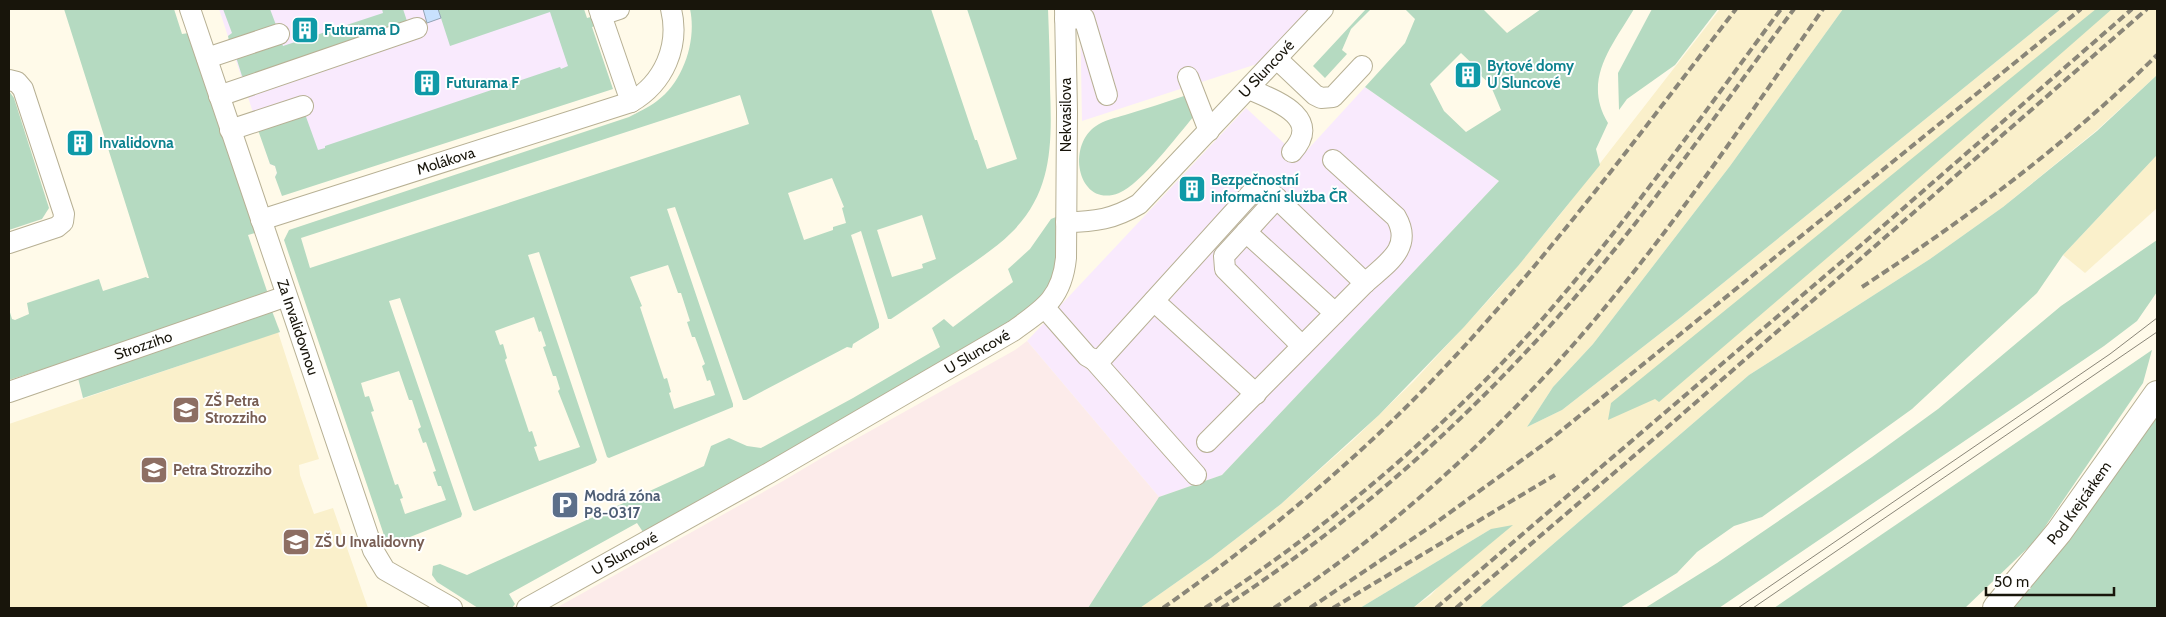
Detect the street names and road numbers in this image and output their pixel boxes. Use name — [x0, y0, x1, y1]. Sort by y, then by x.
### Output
street label: U Sluncové — [1235, 36, 1298, 101]
street label: Nekvasilova — [1057, 77, 1075, 152]
street label: Molákova — [415, 143, 478, 179]
street label: Za Invalidovnou — [273, 277, 322, 378]
street label: U Sluncové — [941, 326, 1013, 378]
street label: Strozziho — [112, 327, 174, 364]
street label: Pod Krejcárkem — [2043, 458, 2115, 548]
street label: U Sluncové — [589, 528, 661, 579]

